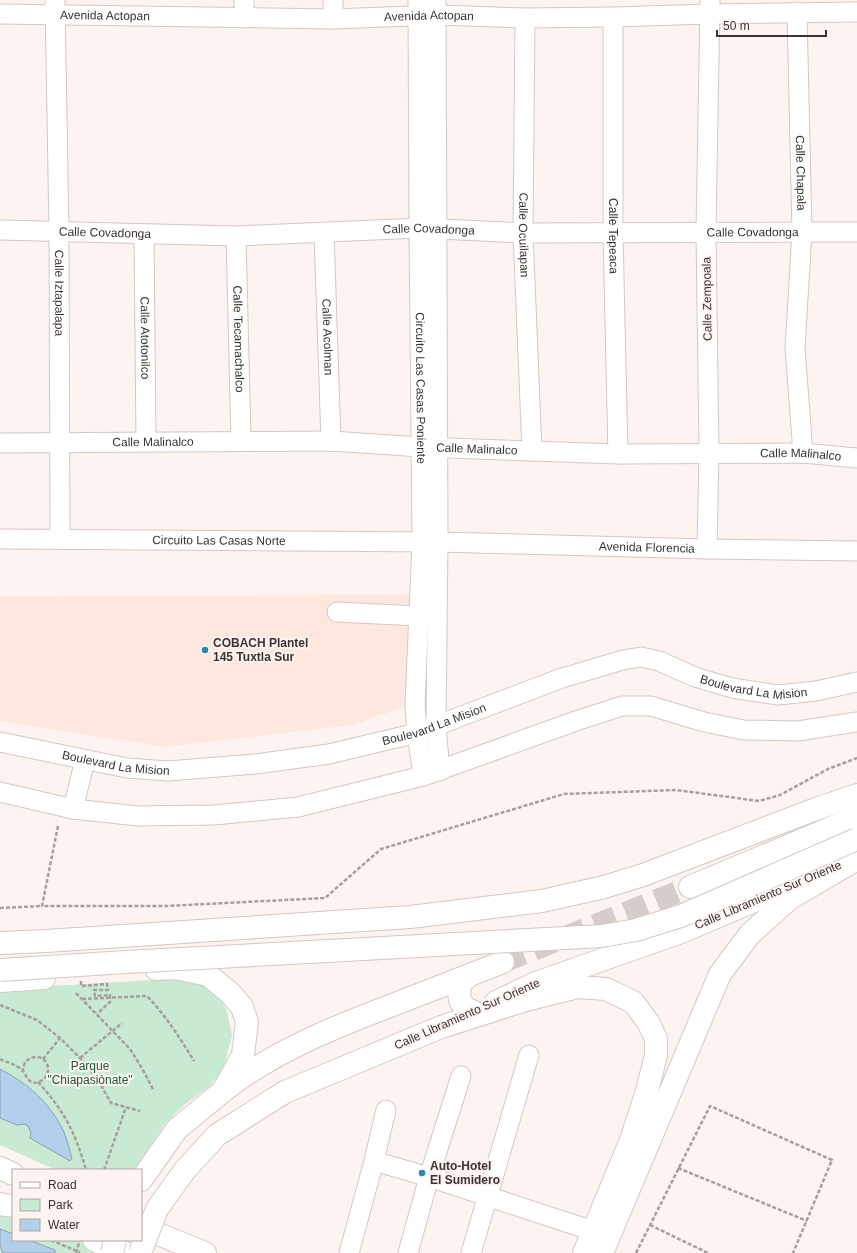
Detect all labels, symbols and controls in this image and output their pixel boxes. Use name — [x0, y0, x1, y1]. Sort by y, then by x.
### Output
street label: Avenida Actopan — [60, 8, 150, 23]
street label: Avenida Actopan — [384, 8, 474, 24]
scale bar — [717, 12, 826, 38]
text: 50 m — [723, 19, 750, 33]
street label: Calle Chapala — [793, 135, 809, 211]
street label: Calle Ocuilapan — [516, 192, 532, 278]
street label: Calle Tepeaca — [606, 198, 621, 274]
street label: Calle Covadonga — [382, 221, 475, 238]
street label: Calle Covadonga — [59, 224, 152, 241]
street label: Calle Covadonga — [706, 225, 799, 239]
street label: Calle Iztapalapa — [52, 250, 66, 336]
street label: Calle Zempoala — [699, 257, 715, 341]
street label: Calle Tecamachalco — [230, 285, 247, 393]
street label: Calle Atotonilco — [138, 296, 152, 380]
street label: Calle Acolman — [319, 298, 336, 376]
street label: Circuito Las Casas Poniente — [413, 312, 428, 464]
street label: Calle Malinalco — [112, 435, 194, 449]
street label: Calle Malinalco — [436, 441, 518, 457]
street label: Calle Malinalco — [760, 446, 842, 464]
street label: Circuito Las Casas Norte — [152, 533, 286, 548]
street label: Avenida Florencia — [599, 539, 695, 556]
place label: COBACH Plantel 145 Tuxtla Sur — [213, 636, 308, 664]
marker: COBACH Plantel 145 Tuxtla Sur — [200, 645, 210, 655]
street label: Boulevard La Mision — [698, 672, 808, 703]
street label: Boulevard La Mision — [381, 700, 488, 748]
street label: Boulevard La Mision — [61, 748, 170, 778]
street label: Calle Libramiento Sur Oriente — [693, 858, 844, 932]
street label: Calle Libramiento Sur Oriente — [392, 975, 542, 1053]
park label: Parque "Chiapasiónate" — [47, 1059, 133, 1087]
place label: Auto-Hotel El Sumidero — [430, 1159, 500, 1187]
marker: Auto-Hotel El Sumidero — [417, 1168, 427, 1178]
legend — [12, 1169, 142, 1241]
text: Road — [48, 1178, 77, 1192]
text: Park — [48, 1198, 74, 1212]
text: Water — [48, 1218, 80, 1232]

